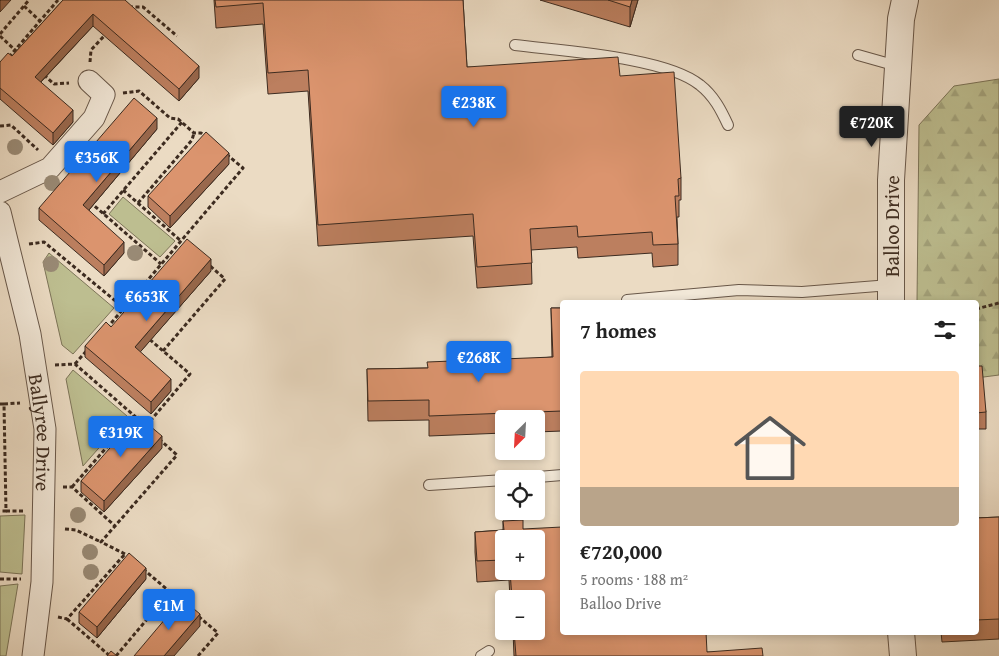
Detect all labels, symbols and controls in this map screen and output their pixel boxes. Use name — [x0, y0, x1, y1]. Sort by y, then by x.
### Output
pin: €238K — [439, 86, 509, 128]
text: €238K — [452, 90, 496, 114]
pin: €720K — [837, 106, 907, 148]
text: €720K — [850, 110, 894, 134]
pin: €356K — [62, 140, 132, 183]
text: €356K — [75, 145, 119, 169]
street label: Balloo Drive — [876, 174, 906, 277]
pin: €653K — [112, 280, 182, 322]
text: €653K — [125, 284, 169, 308]
text: 7 homes — [580, 315, 656, 346]
icon: filters — [931, 316, 959, 344]
pin: €268K — [444, 340, 514, 383]
text: €268K — [457, 345, 501, 369]
street label: Ballyree Drive — [22, 372, 60, 491]
icon: home — [725, 403, 815, 493]
north arrow — [495, 410, 545, 460]
map controls — [495, 410, 545, 640]
pin: €319K — [86, 416, 156, 458]
text: €319K — [99, 420, 143, 444]
button: locate — [495, 470, 545, 520]
button: + — [495, 530, 545, 580]
text: €720,000 — [580, 536, 662, 567]
text: 5 rooms · 188 m² — [580, 567, 688, 591]
pin: €1M — [145, 588, 193, 631]
button: − — [495, 590, 545, 640]
text: Balloo Drive — [580, 591, 661, 615]
text: €1M — [154, 593, 184, 617]

